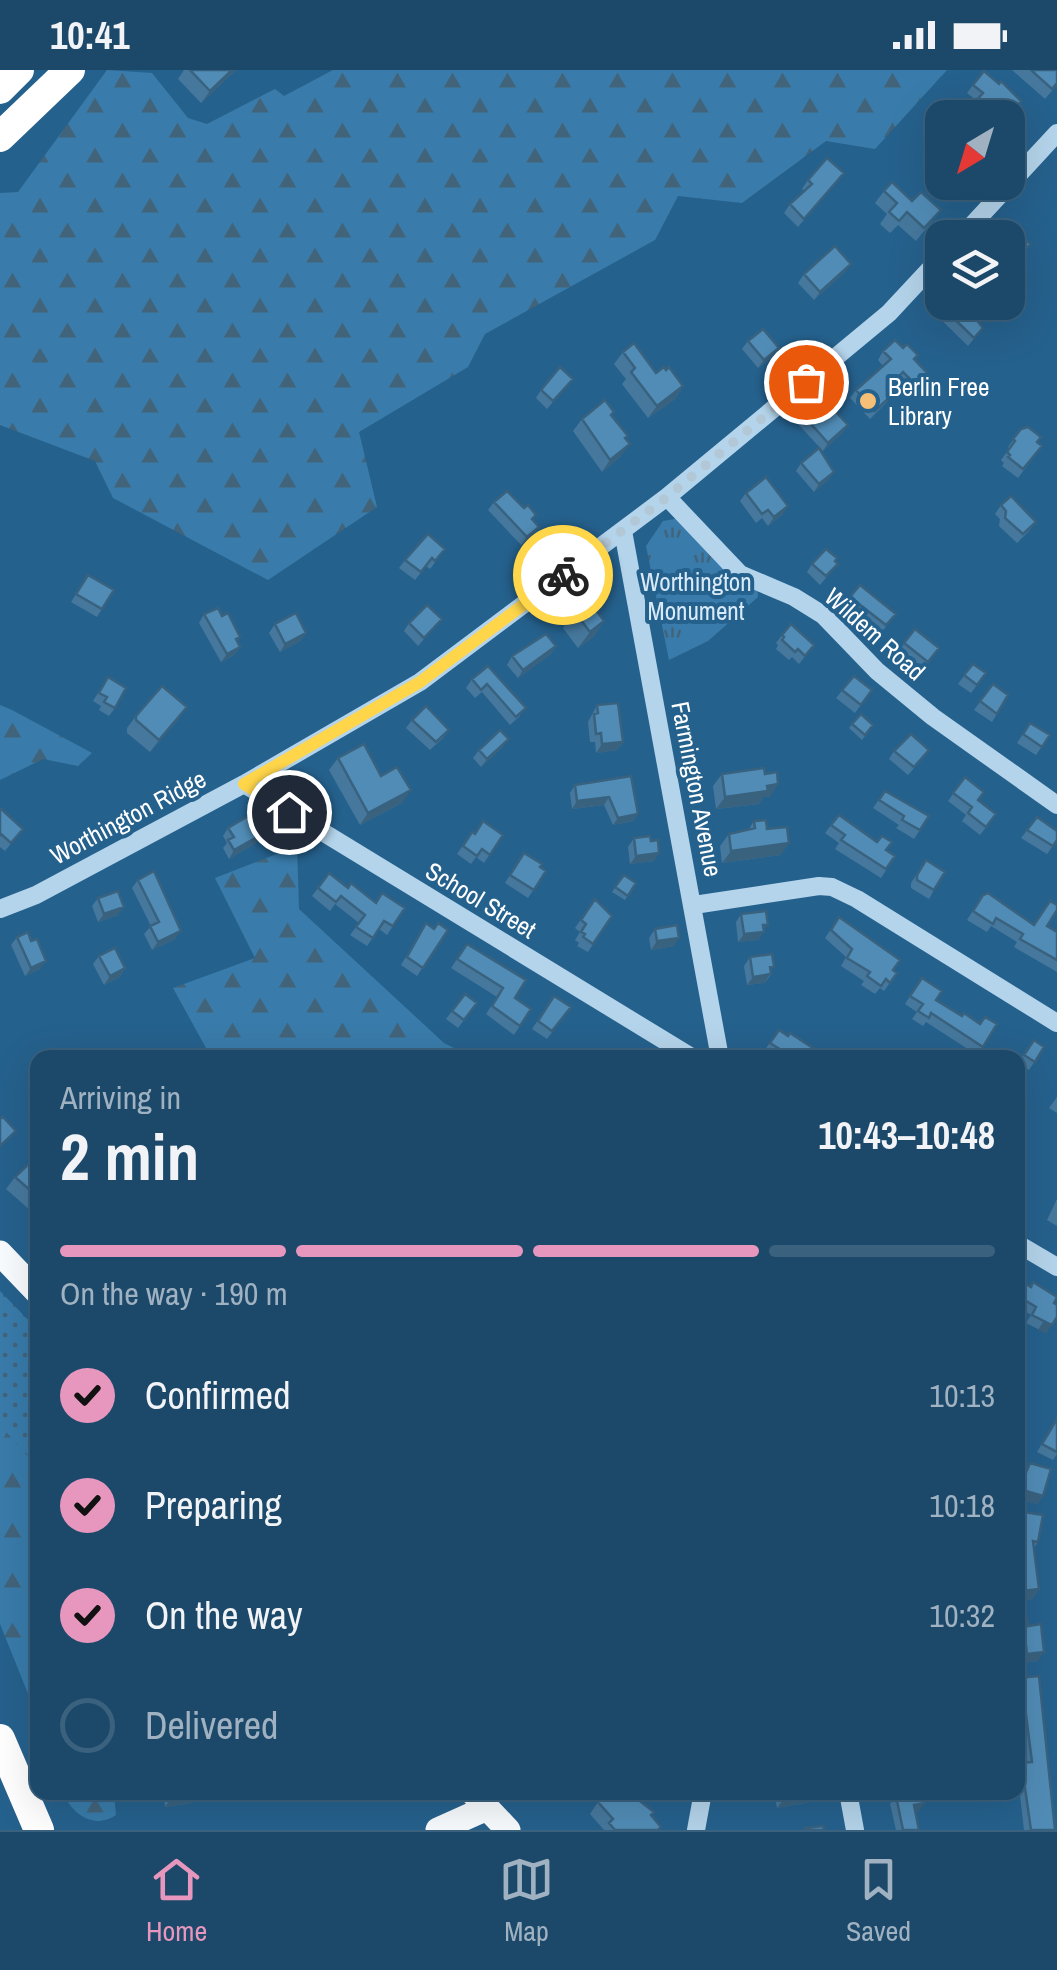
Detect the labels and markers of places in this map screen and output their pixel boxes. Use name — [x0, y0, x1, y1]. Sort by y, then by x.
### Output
pin — [764, 340, 849, 425]
place label: Berlin Free Library — [888, 370, 989, 433]
marker: Berlin Free Library — [857, 390, 879, 412]
pin — [247, 770, 332, 855]

